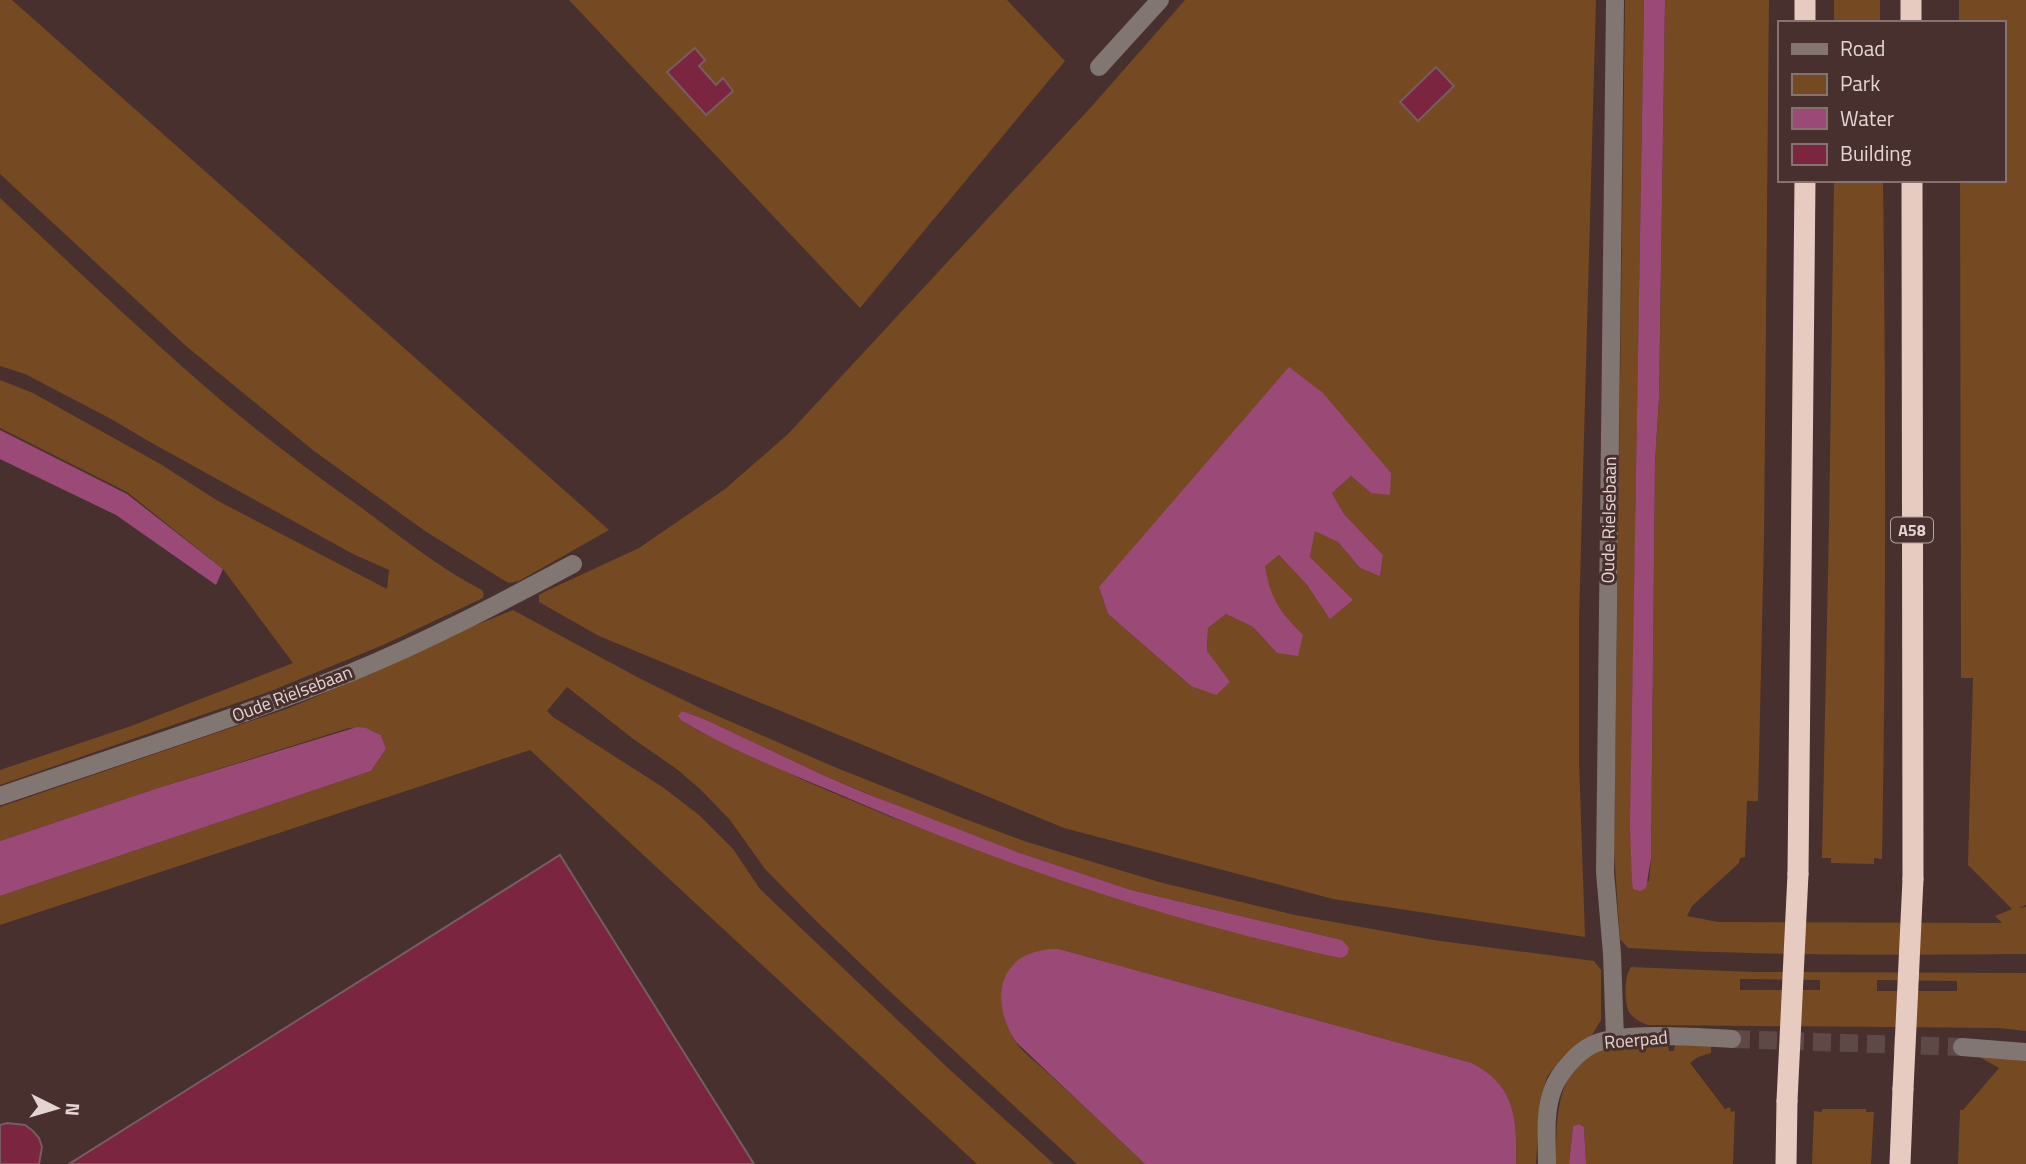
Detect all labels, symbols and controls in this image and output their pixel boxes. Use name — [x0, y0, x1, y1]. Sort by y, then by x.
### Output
legend — [1778, 21, 2005, 182]
text: Road — [1840, 32, 1885, 64]
text: Park — [1840, 67, 1880, 99]
text: Water — [1840, 102, 1894, 134]
text: Building — [1840, 137, 1912, 169]
street label: Oude Rielsebaan — [1594, 456, 1623, 584]
road number: A58 — [1891, 517, 1933, 542]
street label: Oude Rielsebaan — [228, 658, 356, 729]
street label: Roerpad — [1603, 1023, 1669, 1056]
north arrow — [21, 1073, 91, 1143]
text: N — [58, 1102, 88, 1117]

